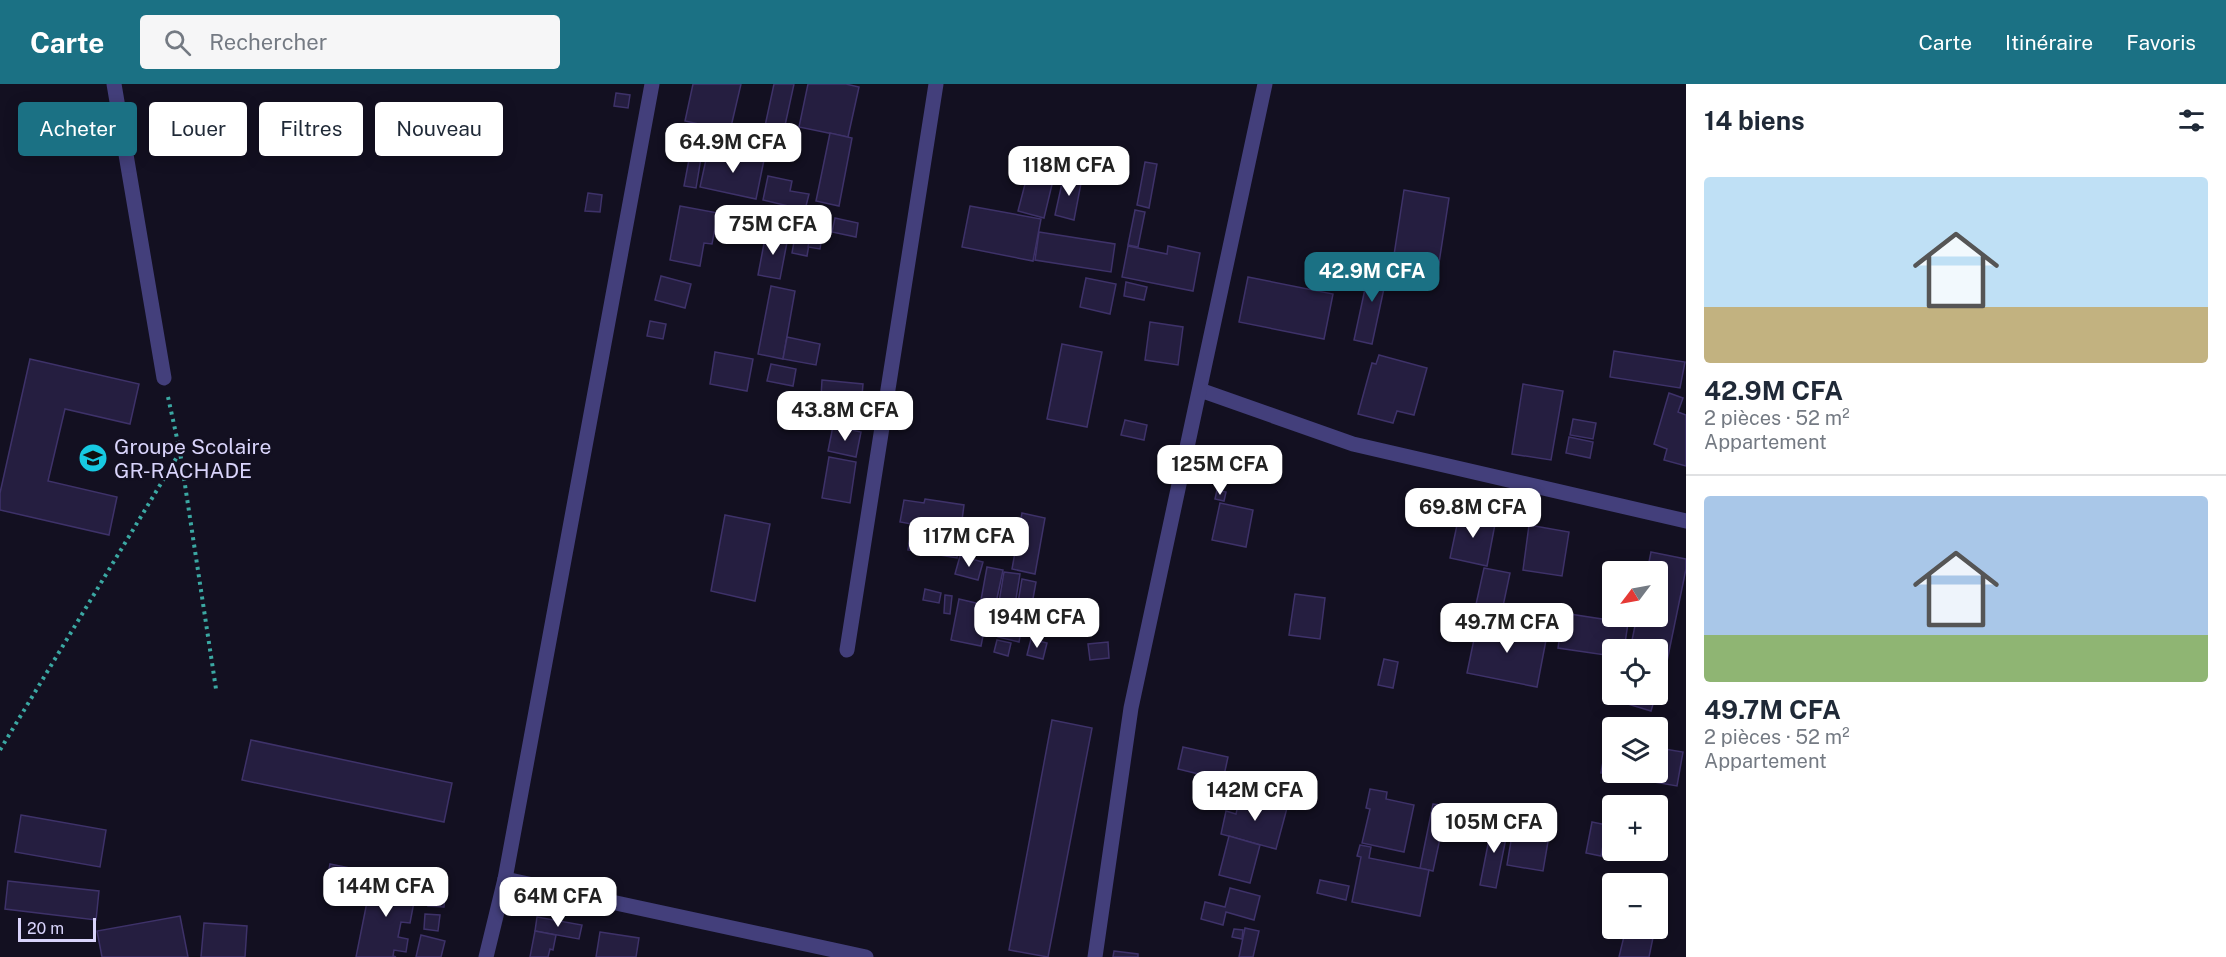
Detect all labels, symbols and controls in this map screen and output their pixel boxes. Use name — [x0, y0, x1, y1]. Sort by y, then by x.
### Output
search box — [140, 15, 560, 69]
text: Carte — [30, 26, 104, 59]
icon: search — [161, 26, 194, 59]
text: Rechercher — [209, 29, 327, 55]
text: Carte — [1918, 30, 1972, 55]
text: Itinéraire — [2005, 30, 2093, 55]
text: Favoris — [2126, 30, 2196, 55]
chip: Acheter — [18, 102, 137, 156]
chip: Louer — [149, 102, 247, 156]
chip: Filtres — [259, 102, 363, 156]
chip: Nouveau — [375, 102, 503, 156]
icon: filters — [2175, 104, 2208, 137]
text: 14 biens — [1704, 105, 1805, 136]
pin: 64.9M CFA — [664, 123, 802, 174]
text: 64.9M CFA — [679, 130, 787, 154]
pin: 118M CFA — [1007, 146, 1131, 197]
text: 118M CFA — [1022, 153, 1116, 177]
pin: 75M CFA — [718, 205, 828, 256]
text: 75M CFA — [729, 212, 817, 236]
icon: home — [1902, 216, 2010, 324]
pin: 42.9M CFA — [1303, 252, 1441, 303]
text: 42.9M CFA — [1318, 259, 1426, 283]
text: 42.9M CFA — [1704, 375, 1843, 406]
pin: 43.8M CFA — [776, 391, 914, 442]
text: 43.8M CFA — [791, 398, 899, 422]
text: 2 pièces · 52 m² — [1704, 406, 1850, 430]
text: Appartement — [1704, 430, 1827, 454]
place label: Groupe Scolaire GR-RACHADE — [114, 434, 271, 483]
school or university icon: Groupe Scolaire GR-RACHADE — [77, 442, 109, 474]
pin: 125M CFA — [1158, 445, 1282, 496]
text: 125M CFA — [1171, 452, 1269, 476]
pin: 69.8M CFA — [1404, 488, 1542, 539]
text: 69.8M CFA — [1419, 495, 1527, 519]
pin: 117M CFA — [907, 517, 1031, 568]
text: 117M CFA — [923, 524, 1015, 548]
icon: home — [1902, 535, 2010, 643]
north arrow — [1602, 561, 1668, 627]
map controls — [1602, 561, 1668, 939]
pin: 194M CFA — [975, 598, 1099, 649]
pin: 49.7M CFA — [1438, 603, 1576, 654]
text: 194M CFA — [988, 605, 1086, 629]
text: 49.7M CFA — [1454, 610, 1560, 634]
button: locate — [1602, 639, 1668, 705]
text: 49.7M CFA — [1704, 694, 1841, 725]
button: layers — [1602, 717, 1668, 783]
text: 2 pièces · 52 m² — [1704, 725, 1850, 749]
text: Appartement — [1704, 749, 1827, 773]
pin: 142M CFA — [1193, 771, 1317, 822]
text: 142M CFA — [1206, 778, 1304, 802]
button: + — [1602, 795, 1668, 861]
pin: 105M CFA — [1432, 803, 1556, 854]
text: 105M CFA — [1445, 810, 1543, 834]
pin: 144M CFA — [324, 867, 448, 918]
button: − — [1602, 873, 1668, 939]
text: 144M CFA — [337, 874, 435, 898]
pin: 64M CFA — [503, 877, 613, 928]
text: 64M CFA — [514, 884, 602, 908]
scale bar — [18, 915, 96, 942]
text: 20 m — [27, 919, 64, 938]

